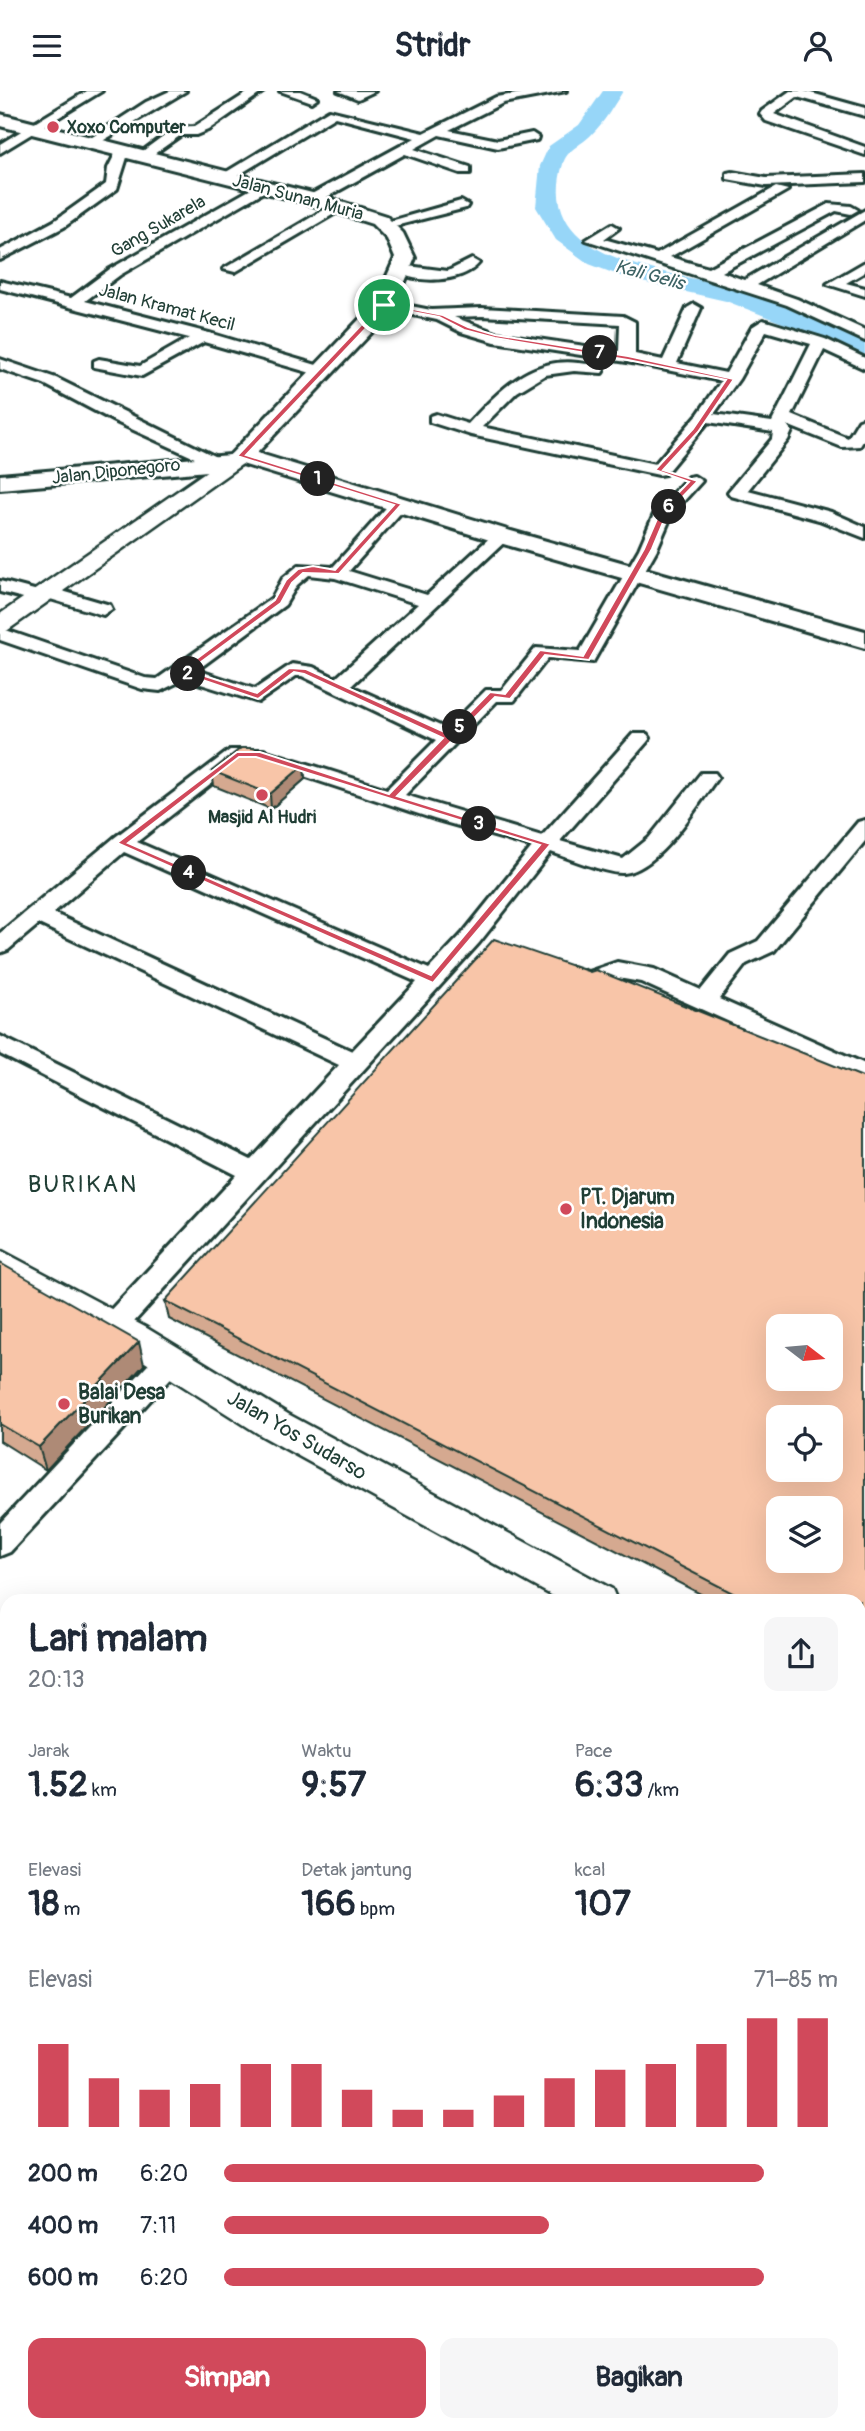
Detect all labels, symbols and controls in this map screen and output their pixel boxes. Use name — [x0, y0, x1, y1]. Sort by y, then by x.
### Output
text: Stridr — [395, 26, 470, 66]
icon: menu — [28, 27, 66, 65]
icon: person — [799, 27, 837, 65]
place label: Xoxo Computer — [67, 116, 186, 139]
marker: Xoxo Computer — [45, 119, 61, 135]
street label: Jalan Sunan Muria — [230, 169, 366, 226]
street label: Gang Sukarela — [107, 190, 210, 263]
water label: Kali Gelis — [612, 254, 689, 296]
pin — [354, 275, 414, 335]
street label: Jalan Kramat Kecil — [96, 278, 238, 337]
icon: arrive — [365, 286, 403, 324]
pin: 7 — [582, 335, 618, 371]
text: 7 — [594, 340, 605, 364]
street label: Jalan Diponegoro — [51, 453, 182, 490]
pin: 1 — [300, 461, 336, 497]
text: 1 — [314, 466, 321, 490]
pin: 6 — [652, 489, 686, 525]
text: 6 — [663, 494, 674, 518]
pin: 2 — [170, 657, 206, 691]
text: 2 — [182, 661, 193, 685]
pin: 5 — [442, 709, 477, 745]
text: 5 — [454, 714, 465, 738]
marker: Masjid Al Hudri — [254, 787, 270, 803]
place label: Masjid Al Hudri — [208, 806, 316, 829]
pin: 3 — [462, 807, 496, 841]
text: 3 — [473, 811, 484, 835]
pin: 4 — [172, 855, 206, 891]
text: 4 — [183, 860, 194, 884]
district label: BURIKAN — [28, 1170, 138, 1199]
place label: PT. Djarum Indonesia — [580, 1184, 675, 1235]
marker: PT. Djarum Indonesia — [558, 1201, 574, 1217]
north arrow — [766, 1314, 844, 1391]
map controls — [766, 1314, 843, 1573]
place label: Balai Desa Burikan — [78, 1379, 166, 1430]
street label: Jalan Yos Sudarso — [222, 1384, 371, 1486]
marker: Balai Desa Burikan — [56, 1396, 72, 1412]
button: locate — [766, 1405, 843, 1482]
button: layers — [766, 1496, 843, 1573]
text: Lari malam — [28, 1615, 208, 1663]
button: share — [764, 1617, 838, 1691]
text: 20:13 — [28, 1665, 85, 1694]
text: Jarak — [28, 1739, 69, 1763]
text: Waktu — [301, 1739, 352, 1763]
text: Pace — [575, 1739, 612, 1763]
text: 1.52 — [28, 1763, 88, 1807]
text: 9:57 — [301, 1763, 366, 1807]
text: 6:33 — [575, 1763, 643, 1807]
text: km — [88, 1778, 117, 1802]
text: /km — [643, 1778, 679, 1802]
text: Elevasi — [28, 1858, 81, 1882]
text: Detak jantung — [301, 1858, 412, 1882]
text: kcal — [575, 1858, 606, 1882]
text: 18 — [28, 1882, 59, 1926]
text: 166 — [301, 1882, 356, 1926]
text: 107 — [575, 1882, 631, 1926]
text: m — [59, 1897, 80, 1921]
text: bpm — [356, 1897, 395, 1921]
text: Elevasi — [28, 1965, 92, 1994]
text: 71–85 m — [754, 1965, 838, 1994]
text: 200 m — [28, 2159, 98, 2188]
text: 6:20 — [140, 2159, 188, 2188]
text: 400 m — [28, 2211, 98, 2240]
text: 7:11 — [140, 2211, 176, 2240]
text: 600 m — [28, 2263, 98, 2292]
text: 6:20 — [140, 2263, 188, 2292]
button: Simpan — [28, 2338, 426, 2418]
button: Bagikan — [440, 2338, 838, 2418]

